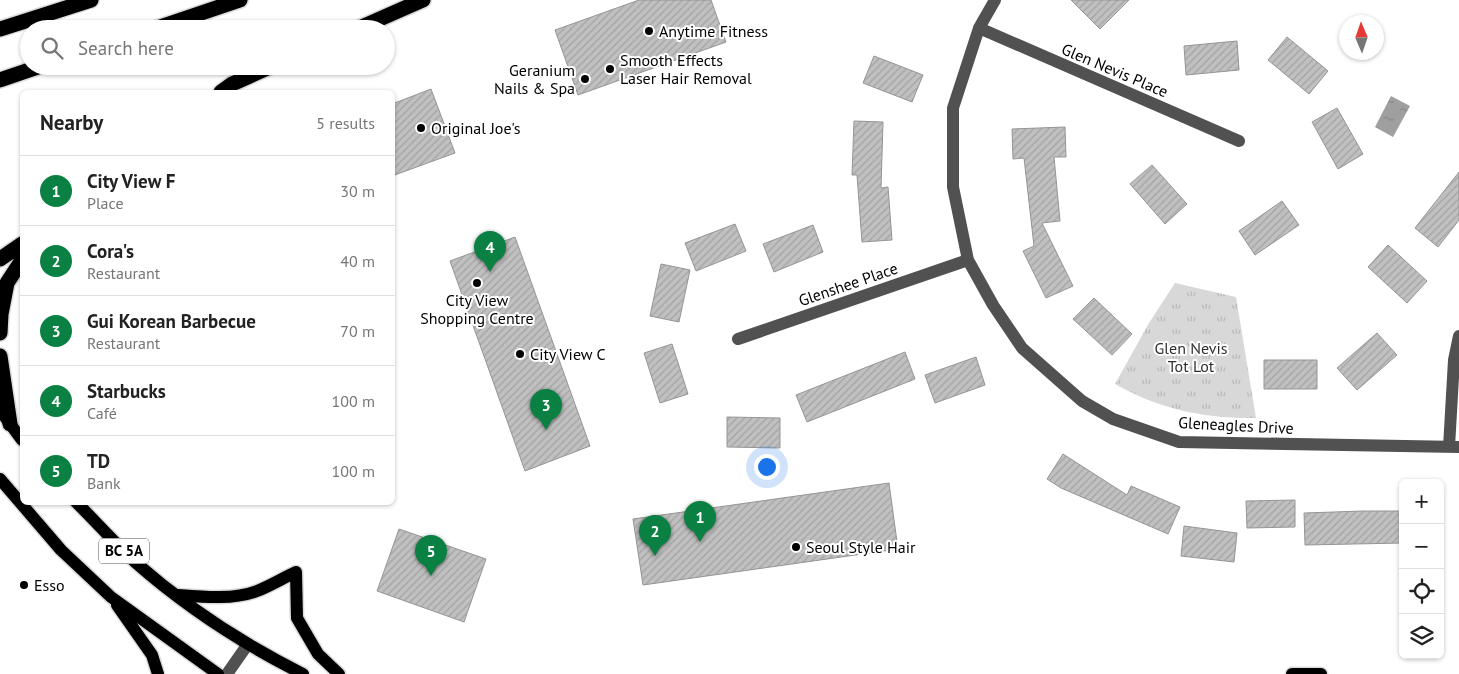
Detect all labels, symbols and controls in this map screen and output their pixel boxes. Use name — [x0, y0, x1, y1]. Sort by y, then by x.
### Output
north arrow — [1339, 15, 1384, 60]
search box — [20, 20, 395, 75]
place label: Anytime Fitness — [659, 21, 768, 41]
marker: Anytime Fitness — [643, 25, 655, 37]
icon: search — [38, 34, 66, 62]
text: Search here — [78, 36, 174, 60]
street label: Glen Nevis Place — [1059, 39, 1171, 101]
place label: Smooth Effects Laser Hair Removal — [620, 50, 752, 88]
place label: Geranium Nails & Spa — [494, 60, 575, 98]
marker: Smooth Effects Laser Hair Removal — [604, 63, 616, 75]
marker: Geranium Nails & Spa — [579, 73, 591, 85]
text: Nearby — [40, 109, 103, 136]
text: 5 results — [316, 113, 375, 133]
place label: Original Joe's — [431, 118, 521, 138]
marker: Original Joe's — [415, 122, 427, 134]
text: City View F — [87, 169, 175, 193]
text: 1 — [51, 181, 61, 201]
text: 30 m — [340, 181, 375, 201]
text: Place — [87, 193, 124, 213]
pin: 4 — [474, 231, 506, 272]
text: Cora's — [87, 239, 134, 263]
text: 2 — [51, 251, 61, 271]
text: 40 m — [340, 251, 375, 271]
street label: Glenshee Place — [796, 258, 900, 310]
text: Restaurant — [87, 263, 160, 283]
marker: City View Shopping Centre — [471, 277, 483, 289]
place label: City View Shopping Centre — [420, 290, 534, 328]
text: Gui Korean Barbecue — [87, 309, 256, 333]
text: 3 — [51, 321, 61, 341]
text: 70 m — [340, 321, 375, 341]
text: Restaurant — [87, 333, 160, 353]
park label: Glen Nevis Tot Lot — [1155, 338, 1228, 376]
place label: City View C — [530, 344, 606, 364]
marker: City View C — [514, 348, 526, 360]
text: Starbucks — [87, 379, 166, 403]
pin: 3 — [530, 389, 562, 430]
text: 4 — [51, 391, 61, 411]
text: 100 m — [332, 391, 375, 411]
text: Café — [87, 403, 117, 423]
street label: Gleneagles Drive — [1178, 412, 1294, 438]
text: TD — [87, 449, 110, 473]
your location — [754, 454, 780, 480]
text: 5 — [51, 461, 61, 481]
text: 100 m — [332, 461, 375, 481]
text: Bank — [87, 473, 121, 493]
map controls — [1399, 479, 1444, 659]
button: + — [1399, 479, 1444, 524]
pin: 1 — [684, 501, 716, 542]
pin: 2 — [639, 515, 671, 556]
button: − — [1399, 524, 1444, 569]
pin: 5 — [415, 535, 447, 576]
place label: Seoul Style Hair — [806, 537, 916, 557]
road number: BC 5A — [99, 538, 149, 564]
marker: Seoul Style Hair — [790, 541, 802, 553]
button: locate — [1399, 569, 1444, 614]
place label: Esso — [34, 575, 65, 595]
marker: Esso — [18, 579, 30, 591]
button: layers — [1399, 614, 1444, 659]

